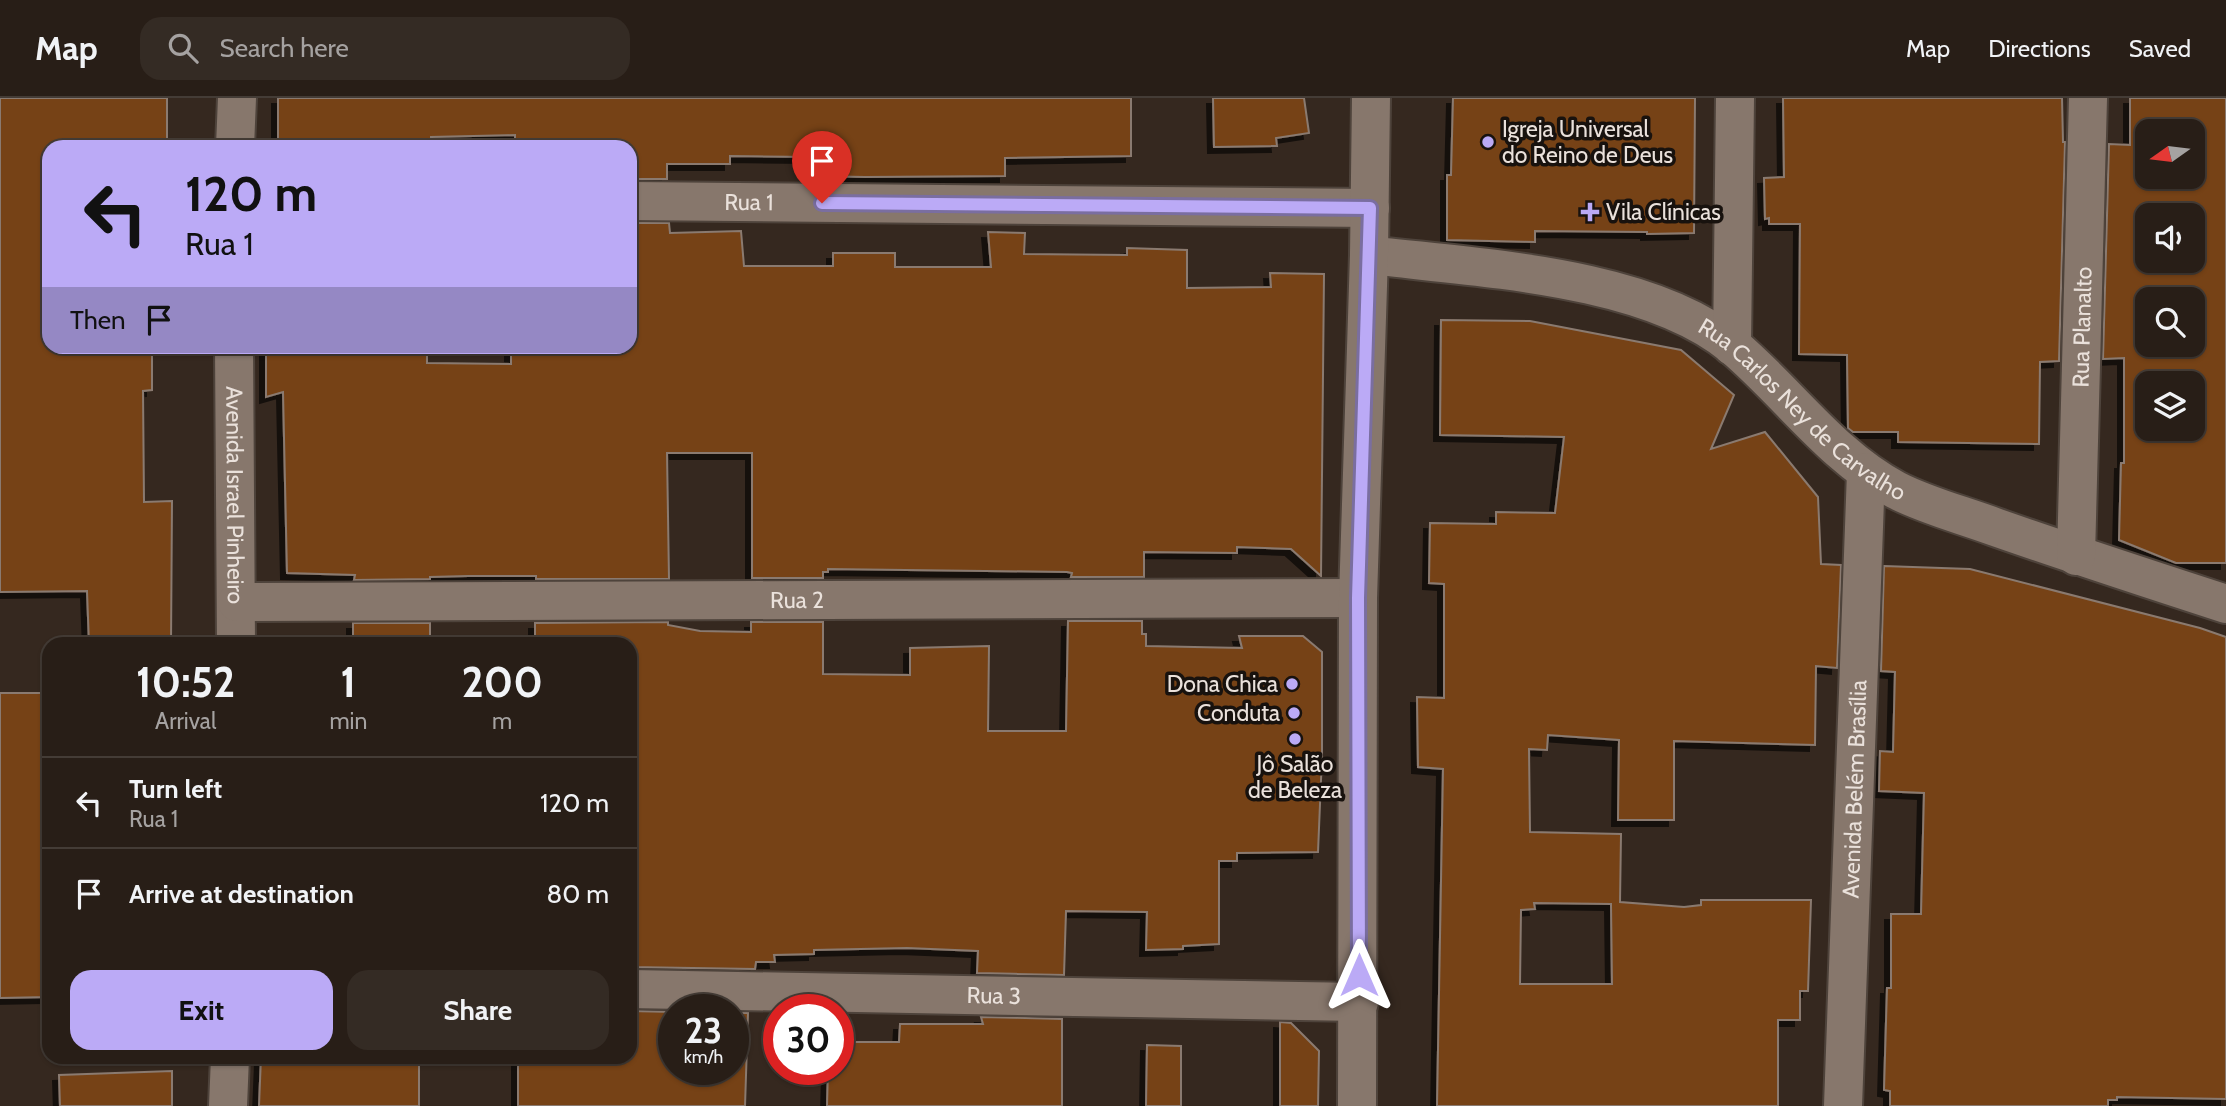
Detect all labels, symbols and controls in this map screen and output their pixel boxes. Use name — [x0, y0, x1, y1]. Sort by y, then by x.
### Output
search box — [140, 17, 630, 80]
text: Map — [35, 28, 98, 68]
icon: search — [164, 29, 202, 67]
text: Search here — [220, 32, 349, 64]
text: Map — [1906, 34, 1950, 63]
text: Directions — [1988, 34, 2091, 63]
text: Saved — [2129, 34, 2191, 63]
place label: Igreja Universal do Reino de Deus — [1502, 115, 1673, 169]
north arrow — [2135, 119, 2205, 189]
map controls — [2135, 119, 2205, 441]
pin — [792, 131, 852, 203]
marker: Igreja Universal do Reino de Deus — [1480, 134, 1496, 150]
icon: arrive — [803, 142, 841, 180]
text: 120 m — [185, 164, 317, 223]
icon: left — [70, 168, 161, 259]
street label: Rua 1 — [724, 188, 774, 216]
place label: Vila Clínicas — [1606, 198, 1721, 226]
marker: Vila Clínicas — [1580, 202, 1600, 222]
button: sound — [2135, 203, 2205, 273]
text: Rua 1 — [185, 224, 254, 263]
street label: Rua Planalto — [2066, 266, 2098, 388]
button: search — [2135, 287, 2205, 357]
icon: arrive — [140, 301, 178, 339]
text: Then — [70, 304, 126, 336]
street label: Rua Carlos Ney de Carvalho — [1693, 312, 1910, 507]
button: layers — [2135, 371, 2205, 441]
street label: Avenida Israel Pinheiro — [220, 386, 250, 604]
street label: Rua 2 — [770, 586, 824, 614]
text: 10:52 — [136, 656, 235, 708]
text: 1 — [341, 656, 356, 708]
text: 200 — [461, 656, 543, 708]
place label: Dona Chica — [1167, 670, 1278, 698]
marker: Dona Chica — [1284, 676, 1300, 692]
street label: Avenida Belém Brasília — [1837, 679, 1872, 899]
place label: Conduta — [1197, 699, 1280, 727]
marker: Conduta — [1286, 705, 1302, 721]
text: Arrival — [155, 707, 216, 735]
text: min — [329, 707, 367, 735]
text: m — [492, 707, 512, 735]
marker: Jô Salão de Beleza — [1287, 731, 1303, 747]
place label: Jô Salão de Beleza — [1248, 750, 1342, 804]
text: Turn left — [129, 773, 222, 805]
icon: left — [70, 784, 108, 822]
text: 120 m — [540, 787, 609, 819]
text: Rua 1 — [129, 805, 178, 833]
icon: arrive — [70, 875, 108, 913]
text: Arrive at destination — [129, 878, 354, 910]
text: 80 m — [546, 878, 609, 910]
position arrow — [1322, 938, 1396, 1012]
button: Exit — [70, 970, 333, 1050]
button: Share — [347, 970, 609, 1050]
street label: Rua 3 — [967, 981, 1021, 1010]
speed limit sign: 30 — [763, 994, 854, 1085]
text: 23 — [685, 1009, 722, 1052]
text: km/h — [684, 1046, 723, 1068]

